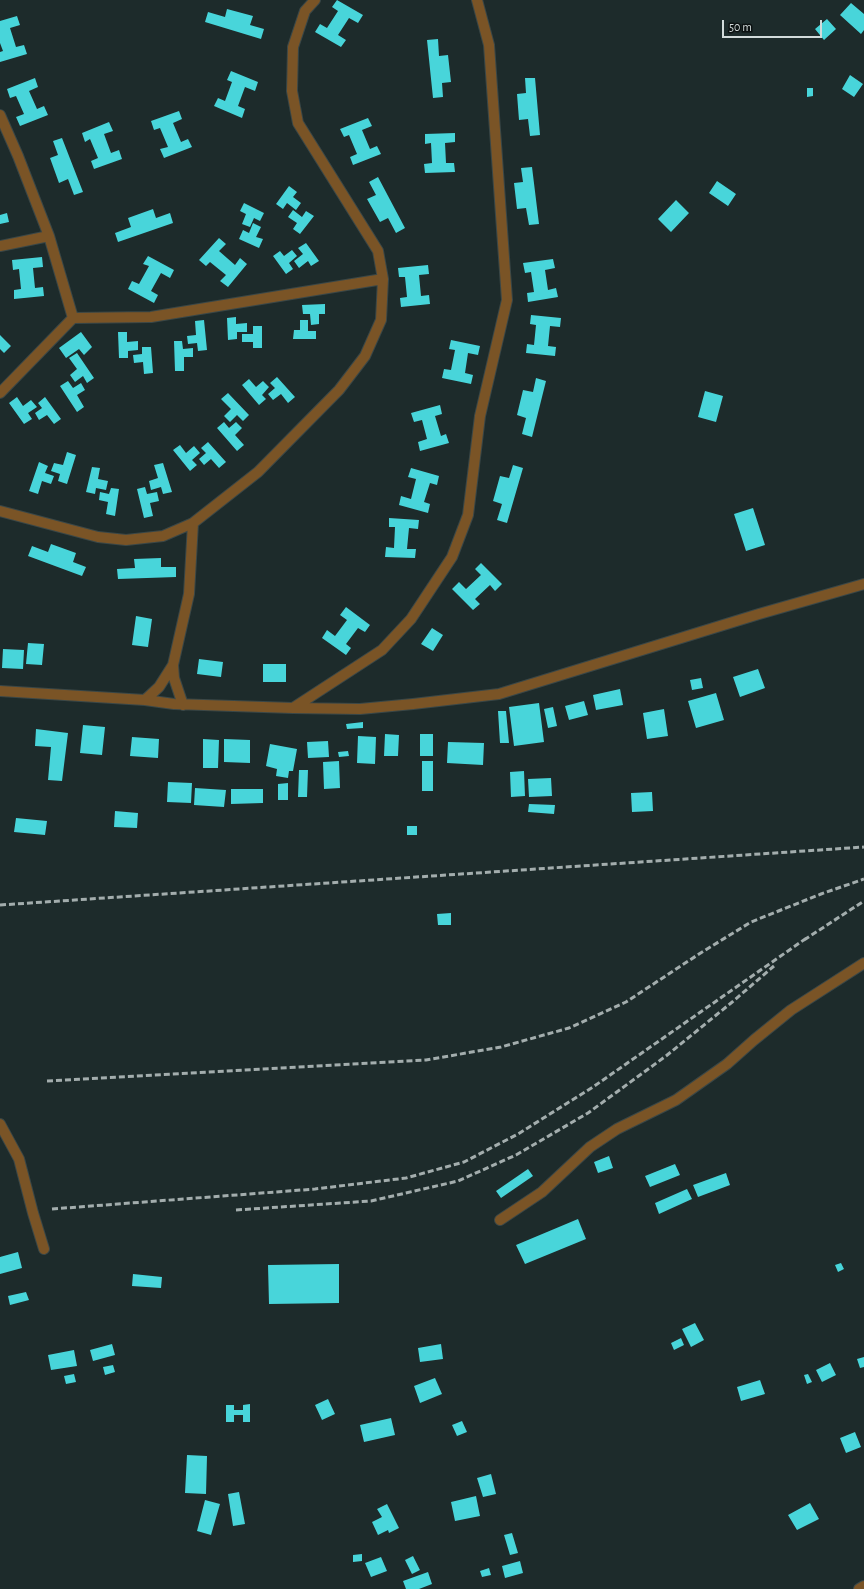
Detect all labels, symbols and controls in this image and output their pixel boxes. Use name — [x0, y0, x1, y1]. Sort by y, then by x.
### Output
scale bar — [724, 12, 824, 38]
text: 50 m — [729, 21, 752, 33]

